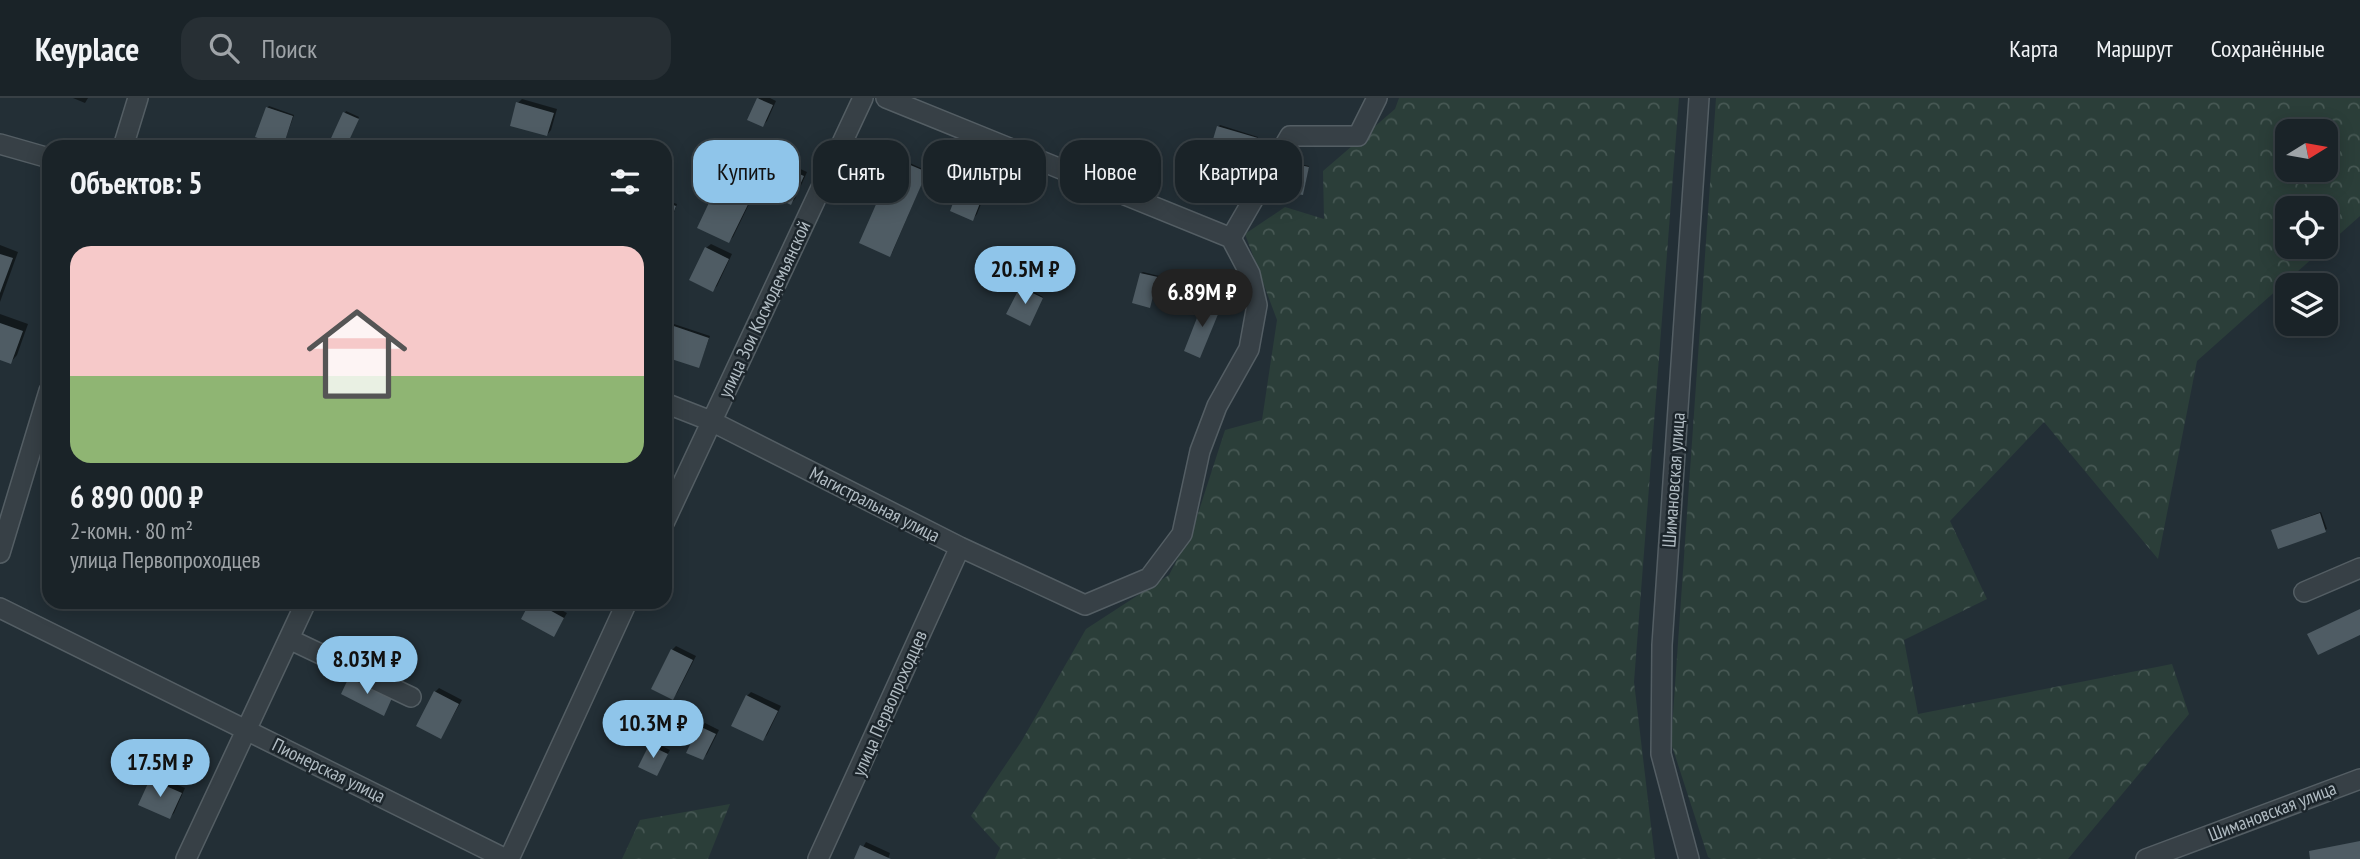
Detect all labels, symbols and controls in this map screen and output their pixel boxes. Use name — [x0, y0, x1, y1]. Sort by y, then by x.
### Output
search box — [181, 17, 671, 80]
text: Keyplace — [35, 27, 139, 70]
icon: search — [205, 29, 243, 67]
text: Поиск — [261, 32, 317, 65]
text: Карта — [2009, 33, 2058, 64]
text: Маршрут — [2096, 33, 2173, 64]
text: Сохранённые — [2211, 33, 2325, 64]
north arrow — [2275, 119, 2338, 182]
map controls — [2275, 119, 2338, 336]
chip: Купить — [693, 140, 799, 203]
chip: Снять — [813, 140, 909, 203]
chip: Фильтры — [923, 140, 1046, 203]
chip: Новое — [1060, 140, 1161, 203]
chip: Квартира — [1175, 140, 1302, 203]
text: Объектов: 5 — [70, 163, 203, 202]
icon: filters — [606, 163, 644, 201]
button: locate — [2275, 196, 2338, 259]
street label: улица Зои Космодемьянской — [712, 217, 816, 401]
pin: 20.5M ₽ — [960, 246, 1090, 306]
text: 20.5M ₽ — [991, 254, 1059, 283]
pin: 6.89M ₽ — [1137, 270, 1267, 329]
button: layers — [2275, 273, 2338, 336]
text: 6.89M ₽ — [1168, 277, 1236, 306]
icon: home — [294, 291, 420, 417]
street label: Шимановская улица — [1656, 412, 1690, 548]
street label: Магистральная улица — [806, 461, 944, 547]
text: 6 890 000 ₽ — [70, 477, 203, 516]
text: 2-комн. · 80 m² — [70, 516, 193, 545]
text: улица Первопроходцев — [70, 545, 260, 574]
street label: улица Первопроходцев — [846, 626, 932, 780]
pin: 8.03M ₽ — [302, 636, 432, 696]
text: 8.03M ₽ — [333, 644, 401, 673]
pin: 10.3M ₽ — [588, 700, 718, 760]
text: 10.3M ₽ — [619, 708, 687, 737]
street label: Пионерская улица — [269, 732, 389, 808]
pin: 17.5M ₽ — [95, 740, 225, 799]
text: 17.5M ₽ — [127, 747, 193, 776]
street label: Шимановская улица — [2205, 776, 2339, 846]

